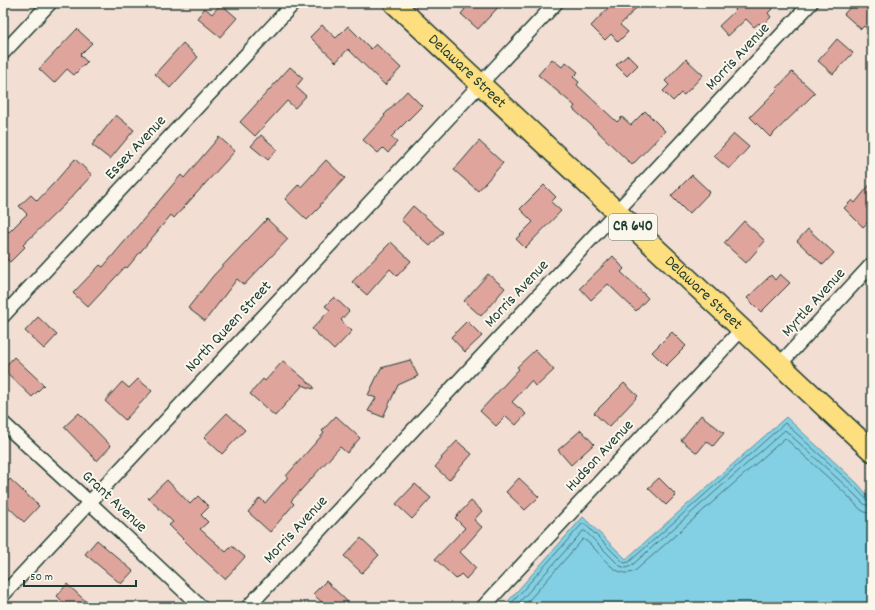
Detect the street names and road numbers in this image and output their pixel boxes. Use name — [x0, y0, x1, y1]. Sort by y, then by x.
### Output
street label: Morris Avenue — [700, 18, 776, 96]
street label: Delaware Street — [423, 29, 511, 114]
street label: Essex Avenue — [100, 110, 172, 186]
road number: CR 640 — [609, 214, 657, 240]
street label: Delaware Street — [659, 250, 748, 336]
street label: Morris Avenue — [479, 255, 555, 333]
street label: Myrtle Avenue — [777, 263, 851, 343]
street label: North Queen Street — [180, 276, 278, 378]
street label: Hudson Avenue — [560, 415, 640, 497]
street label: Grant Avenue — [76, 466, 152, 538]
street label: Morris Avenue — [258, 491, 334, 569]

